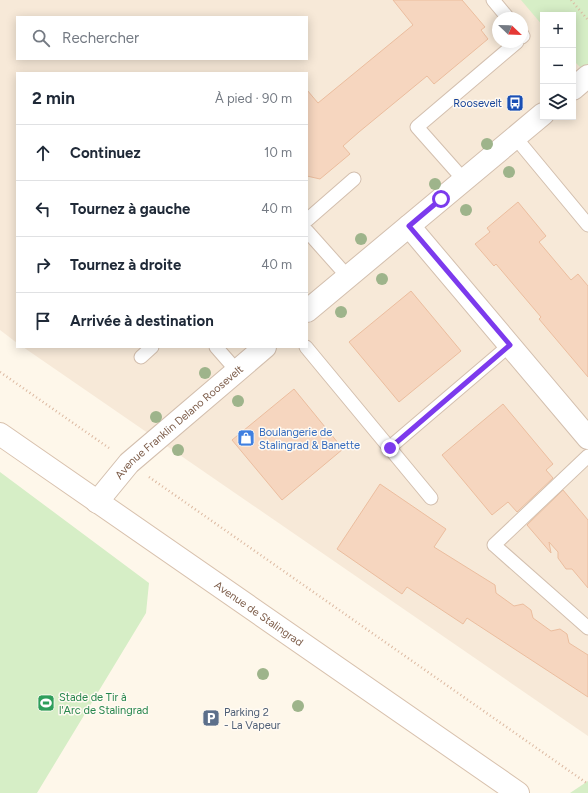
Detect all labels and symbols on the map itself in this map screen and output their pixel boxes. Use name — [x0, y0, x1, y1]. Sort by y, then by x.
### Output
north arrow — [492, 12, 528, 48]
bus stop icon: Roosevelt — [505, 93, 525, 113]
place label: Roosevelt — [453, 97, 502, 110]
route start — [432, 190, 450, 208]
street label: Avenue Franklin Delano Roosevelt — [113, 363, 246, 482]
place label: Boulangerie de Stalingrad & Banette — [259, 426, 360, 452]
shop icon: Boulangerie de Stalingrad & Banette — [236, 428, 256, 448]
route end — [381, 439, 399, 457]
street label: Avenue de Stalingrad — [212, 579, 305, 649]
place label: Stade de Tir à l'Arc de Stalingrad — [59, 691, 148, 717]
sports icon: Stade de Tir à l'Arc de Stalingrad — [36, 693, 56, 713]
place label: Parking 2 - La Vapeur — [224, 706, 281, 732]
parking icon: Parking 2 - La Vapeur — [201, 708, 221, 728]

